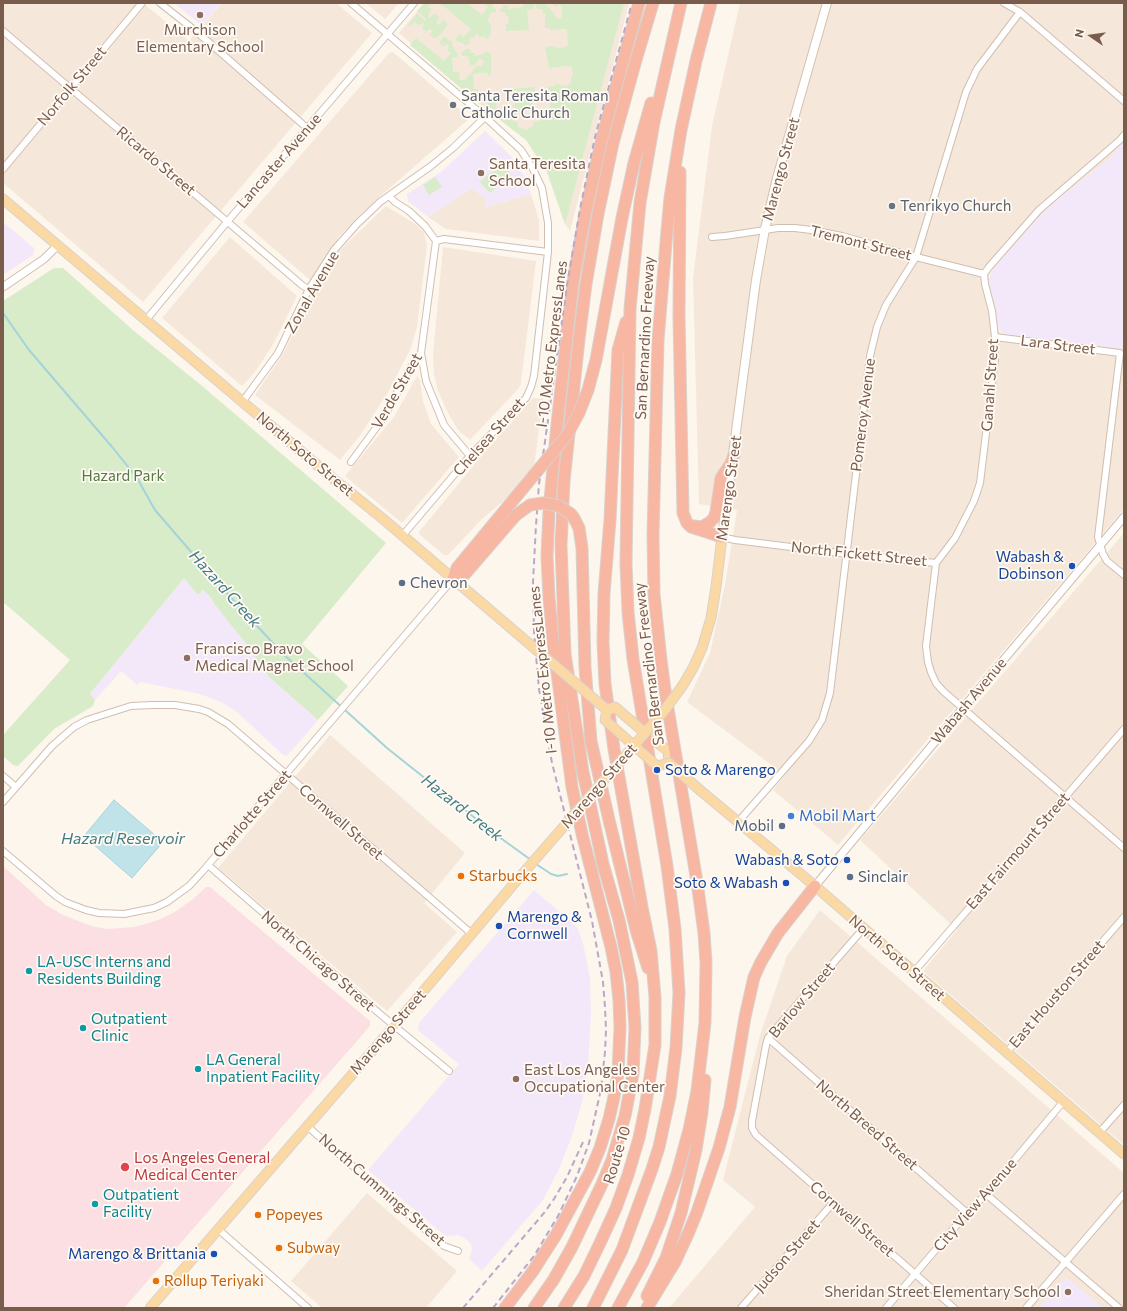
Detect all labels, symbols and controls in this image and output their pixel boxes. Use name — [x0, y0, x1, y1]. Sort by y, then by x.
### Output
marker: Murchison Elementary School — [195, 10, 205, 20]
north arrow — [1071, 16, 1111, 56]
place label: Murchison Elementary School — [136, 21, 264, 56]
text: N — [1072, 28, 1086, 39]
street label: Norfolk Street — [34, 43, 110, 129]
place label: Santa Teresita Roman Catholic Church — [461, 87, 609, 122]
marker: Santa Teresita Roman Catholic Church — [448, 100, 458, 110]
street label: Lancaster Avenue — [233, 110, 325, 212]
street label: Marengo Street — [759, 115, 803, 223]
street label: Ricardo Street — [113, 123, 199, 199]
place label: Santa Teresita School — [489, 155, 586, 190]
marker: Santa Teresita School — [476, 168, 486, 178]
place label: Tenrikyo Church — [900, 197, 1011, 215]
marker: Tenrikyo Church — [887, 201, 897, 211]
street label: Tremont Street — [808, 222, 914, 264]
street label: Zonal Avenue — [281, 248, 343, 336]
street label: San Bernardino Freeway — [632, 256, 658, 420]
street label: I-10 Metro ExpressLanes — [533, 259, 571, 429]
street label: Lara Street — [1019, 331, 1097, 359]
street label: Ganahl Street — [978, 338, 1002, 432]
street label: Verde Street — [368, 350, 426, 432]
street label: Pomeroy Avenue — [847, 357, 879, 473]
street label: Chelsea Street — [449, 394, 529, 480]
street label: North Soto Street — [253, 408, 357, 500]
street label: Marengo Street — [713, 434, 745, 542]
park label: Hazard Park — [81, 467, 165, 485]
street label: North Fickett Street — [790, 538, 928, 570]
water label: Hazard Creek — [185, 546, 265, 632]
place label: Wabash & Dobinson — [996, 548, 1064, 583]
marker: Wabash & Dobinson — [1067, 561, 1077, 571]
place label: Chevron — [410, 574, 468, 592]
marker: Chevron — [397, 578, 407, 588]
street label: San Bernardino Freeway — [630, 582, 668, 746]
street label: I-10 Metro ExpressLanes — [525, 585, 561, 755]
place label: Francisco Bravo Medical Magnet School — [195, 640, 354, 675]
marker: Francisco Bravo Medical Magnet School — [182, 653, 192, 663]
street label: Wabash Avenue — [928, 654, 1010, 748]
street label: Marengo Street — [557, 740, 641, 832]
place label: Soto & Marengo — [665, 761, 776, 779]
marker: Soto & Marengo — [652, 765, 662, 775]
street label: Charlotte Street — [209, 766, 295, 862]
water label: Hazard Creek — [418, 770, 506, 846]
street label: Cornwell Street — [295, 780, 387, 864]
street label: East Fairmount Street — [962, 789, 1074, 913]
place label: Mobil Mart — [799, 807, 876, 825]
marker: Mobil Mart — [786, 811, 796, 821]
place label: Mobil — [734, 817, 774, 835]
marker: Mobil — [777, 821, 787, 831]
water label: Hazard Reservoir — [61, 829, 185, 849]
place label: Wabash & Soto — [735, 851, 839, 869]
marker: Wabash & Soto — [842, 855, 852, 865]
place label: Starbucks — [469, 867, 537, 885]
place label: Sinclair — [858, 868, 908, 886]
marker: Starbucks — [456, 871, 466, 881]
marker: Sinclair — [845, 872, 855, 882]
place label: Soto & Wabash — [674, 874, 778, 892]
marker: Soto & Wabash — [781, 878, 791, 888]
street label: North Chicago Street — [258, 907, 378, 1015]
place label: Marengo & Cornwell — [507, 908, 582, 943]
street label: North Soto Street — [845, 911, 949, 1005]
marker: Marengo & Cornwell — [494, 921, 504, 931]
street label: East Houston Street — [1005, 936, 1109, 1052]
place label: LA-USC Interns and Residents Building — [37, 953, 171, 988]
street label: Barlow Street — [765, 958, 839, 1042]
marker: LA-USC Interns and Residents Building — [24, 966, 34, 976]
street label: Marengo Street — [346, 986, 430, 1078]
place label: Outpatient Clinic — [91, 1010, 167, 1045]
marker: Outpatient Clinic — [78, 1023, 88, 1033]
place label: LA General Inpatient Facility — [206, 1051, 320, 1086]
place label: East Los Angeles Occupational Center — [524, 1061, 665, 1096]
marker: LA General Inpatient Facility — [193, 1064, 203, 1074]
marker: East Los Angeles Occupational Center — [511, 1074, 521, 1084]
street label: North Breed Street — [812, 1076, 922, 1174]
street label: Route 10 — [600, 1124, 634, 1186]
street label: North Cummings Street — [315, 1130, 449, 1250]
place label: Los Angeles General Medical Center — [134, 1149, 270, 1184]
street label: City View Avenue — [930, 1155, 1020, 1255]
marker: Los Angeles General Medical Center — [119, 1161, 131, 1173]
street label: Cornwell Street — [806, 1177, 898, 1261]
place label: Outpatient Facility — [103, 1186, 179, 1221]
marker: Outpatient Facility — [90, 1199, 100, 1209]
place label: Popeyes — [266, 1206, 323, 1224]
marker: Popeyes — [253, 1210, 263, 1220]
street label: Judson Street — [750, 1216, 824, 1296]
place label: Subway — [287, 1239, 340, 1257]
marker: Subway — [274, 1243, 284, 1253]
place label: Marengo & Brittania — [68, 1245, 206, 1263]
marker: Marengo & Brittania — [209, 1249, 219, 1259]
place label: Rollup Teriyaki — [164, 1272, 264, 1290]
marker: Rollup Teriyaki — [151, 1276, 161, 1286]
place label: Sheridan Street Elementary School — [824, 1283, 1060, 1301]
marker: Sheridan Street Elementary School — [1063, 1287, 1073, 1297]

